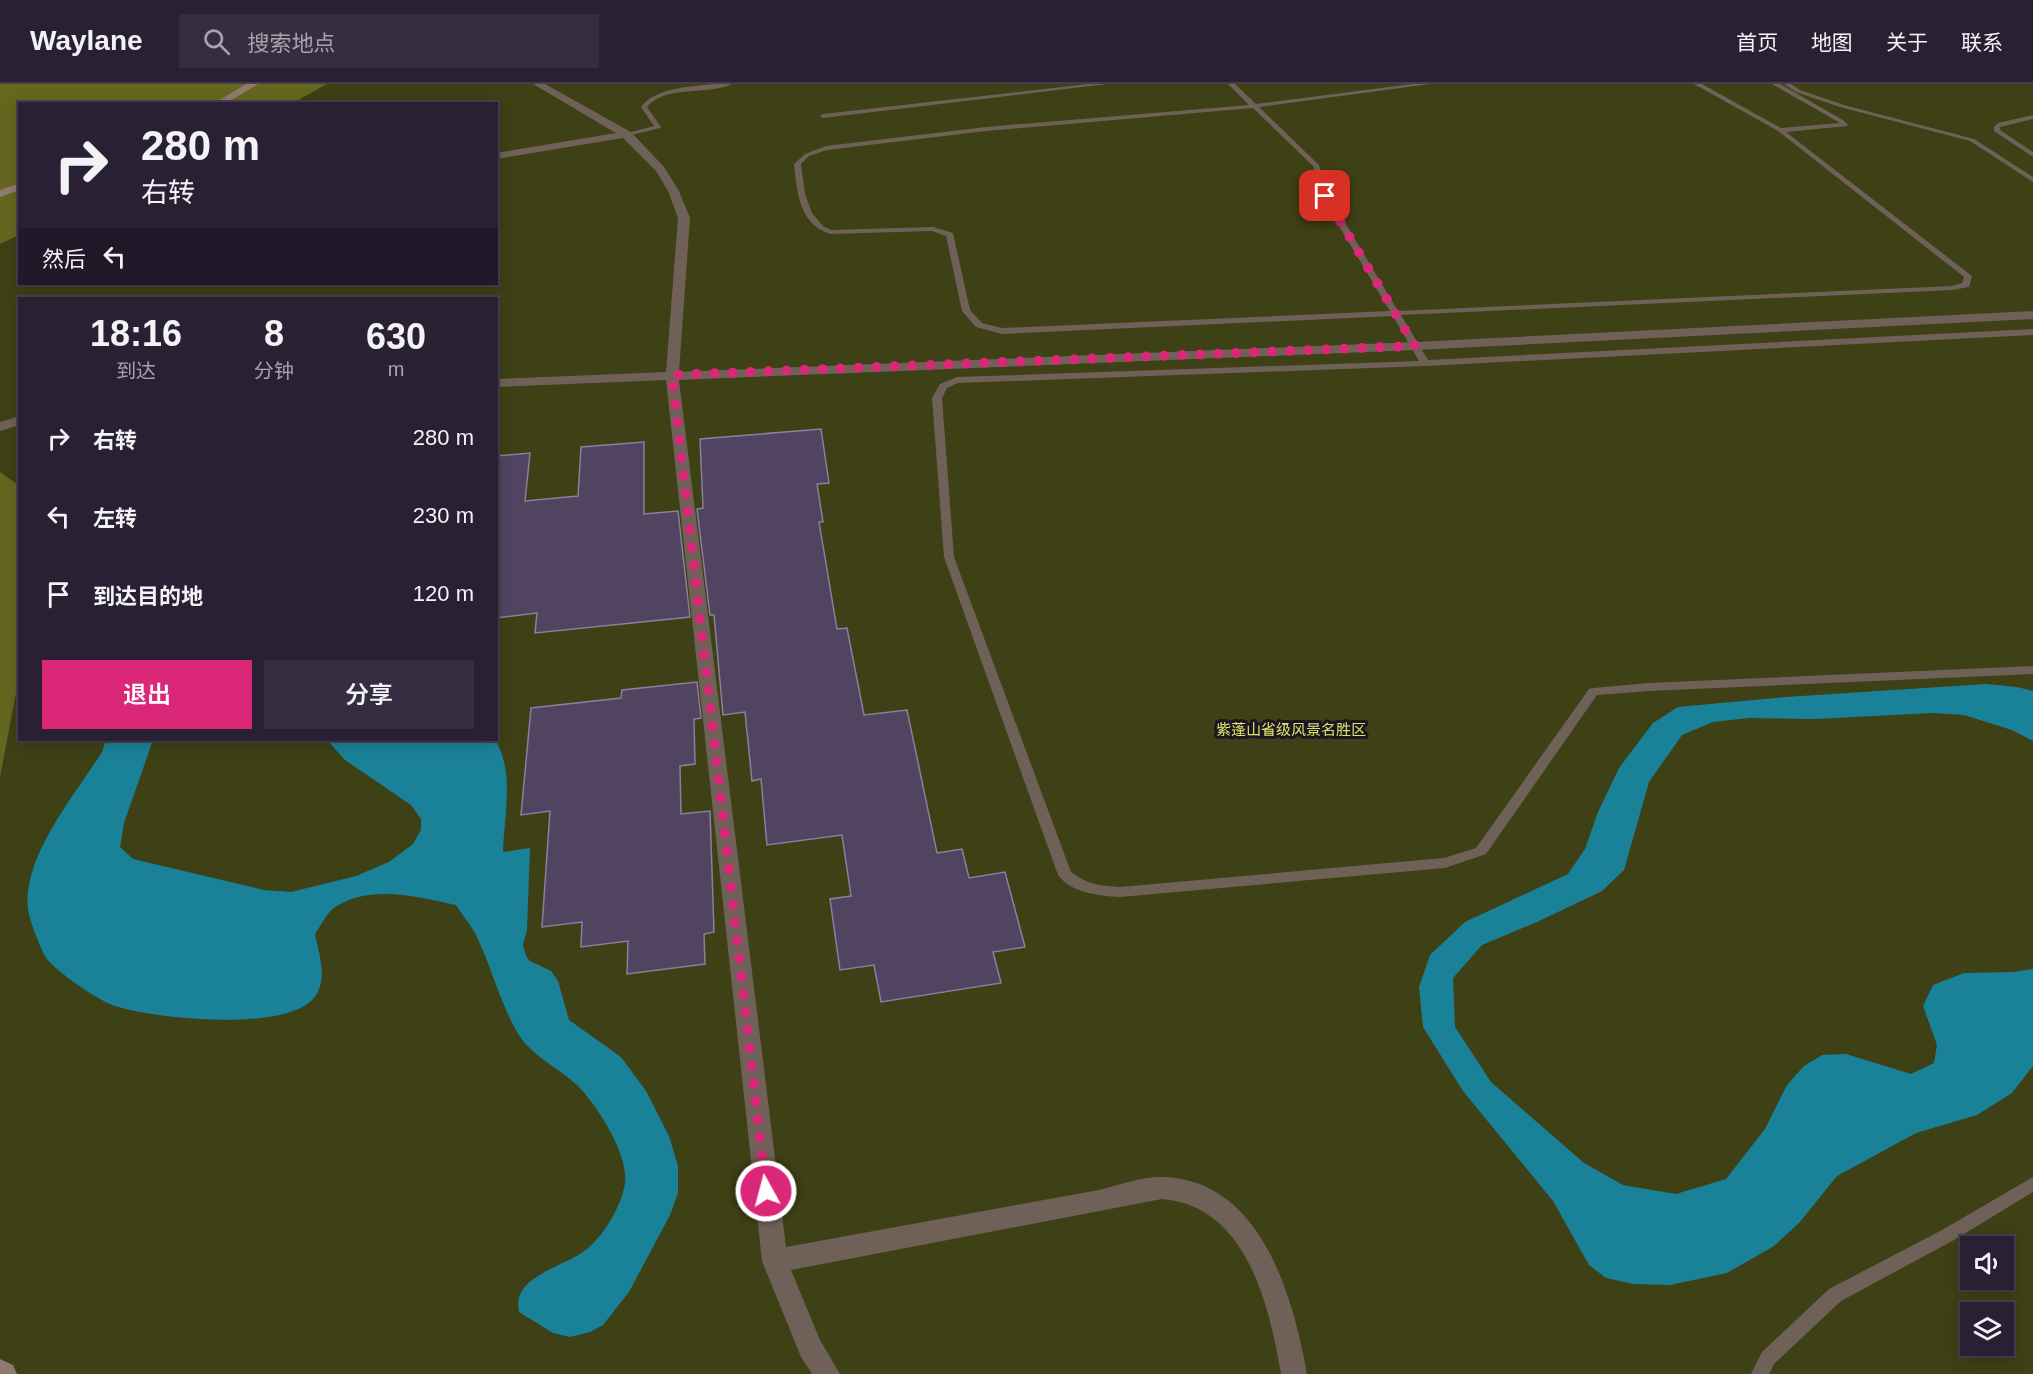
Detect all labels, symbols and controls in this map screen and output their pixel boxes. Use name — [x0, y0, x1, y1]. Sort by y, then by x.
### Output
search box — [179, 14, 599, 68]
text: Waylane — [30, 25, 143, 56]
icon: search — [200, 25, 233, 58]
text: 搜索地点 — [248, 31, 336, 56]
text: 首页 — [1736, 31, 1778, 54]
text: 地图 — [1811, 31, 1853, 54]
text: 关于 — [1886, 31, 1928, 54]
text: 联系 — [1961, 31, 2003, 54]
text: 280 m — [141, 122, 260, 169]
icon: right — [42, 126, 120, 204]
pin — [1299, 170, 1350, 221]
text: 右转 — [141, 178, 195, 208]
icon: arrive — [1308, 179, 1341, 212]
icon: left — [98, 240, 131, 273]
text: 然后 — [42, 247, 86, 272]
text: 18:16 — [90, 313, 182, 354]
text: 8 — [264, 313, 284, 354]
text: 630 — [366, 316, 426, 357]
text: m — [388, 358, 404, 380]
text: 到达 — [116, 360, 156, 382]
text: 分钟 — [254, 360, 294, 382]
icon: right — [42, 422, 75, 455]
text: 280 m — [413, 425, 474, 450]
text: 右转 — [93, 428, 137, 453]
icon: left — [42, 500, 75, 533]
text: 230 m — [413, 503, 474, 528]
text: 左转 — [93, 506, 137, 531]
icon: arrive — [42, 578, 75, 611]
text: 120 m — [413, 581, 474, 606]
text: 到达目的地 — [93, 584, 203, 609]
button: 退出 — [42, 660, 252, 729]
button: 分享 — [264, 660, 474, 729]
park label: 紫蓬山省级风景名胜区 — [1216, 721, 1366, 738]
position arrow — [734, 1159, 798, 1223]
map controls — [1960, 1236, 2014, 1356]
button: sound — [1960, 1236, 2014, 1290]
button: layers — [1960, 1302, 2014, 1356]

